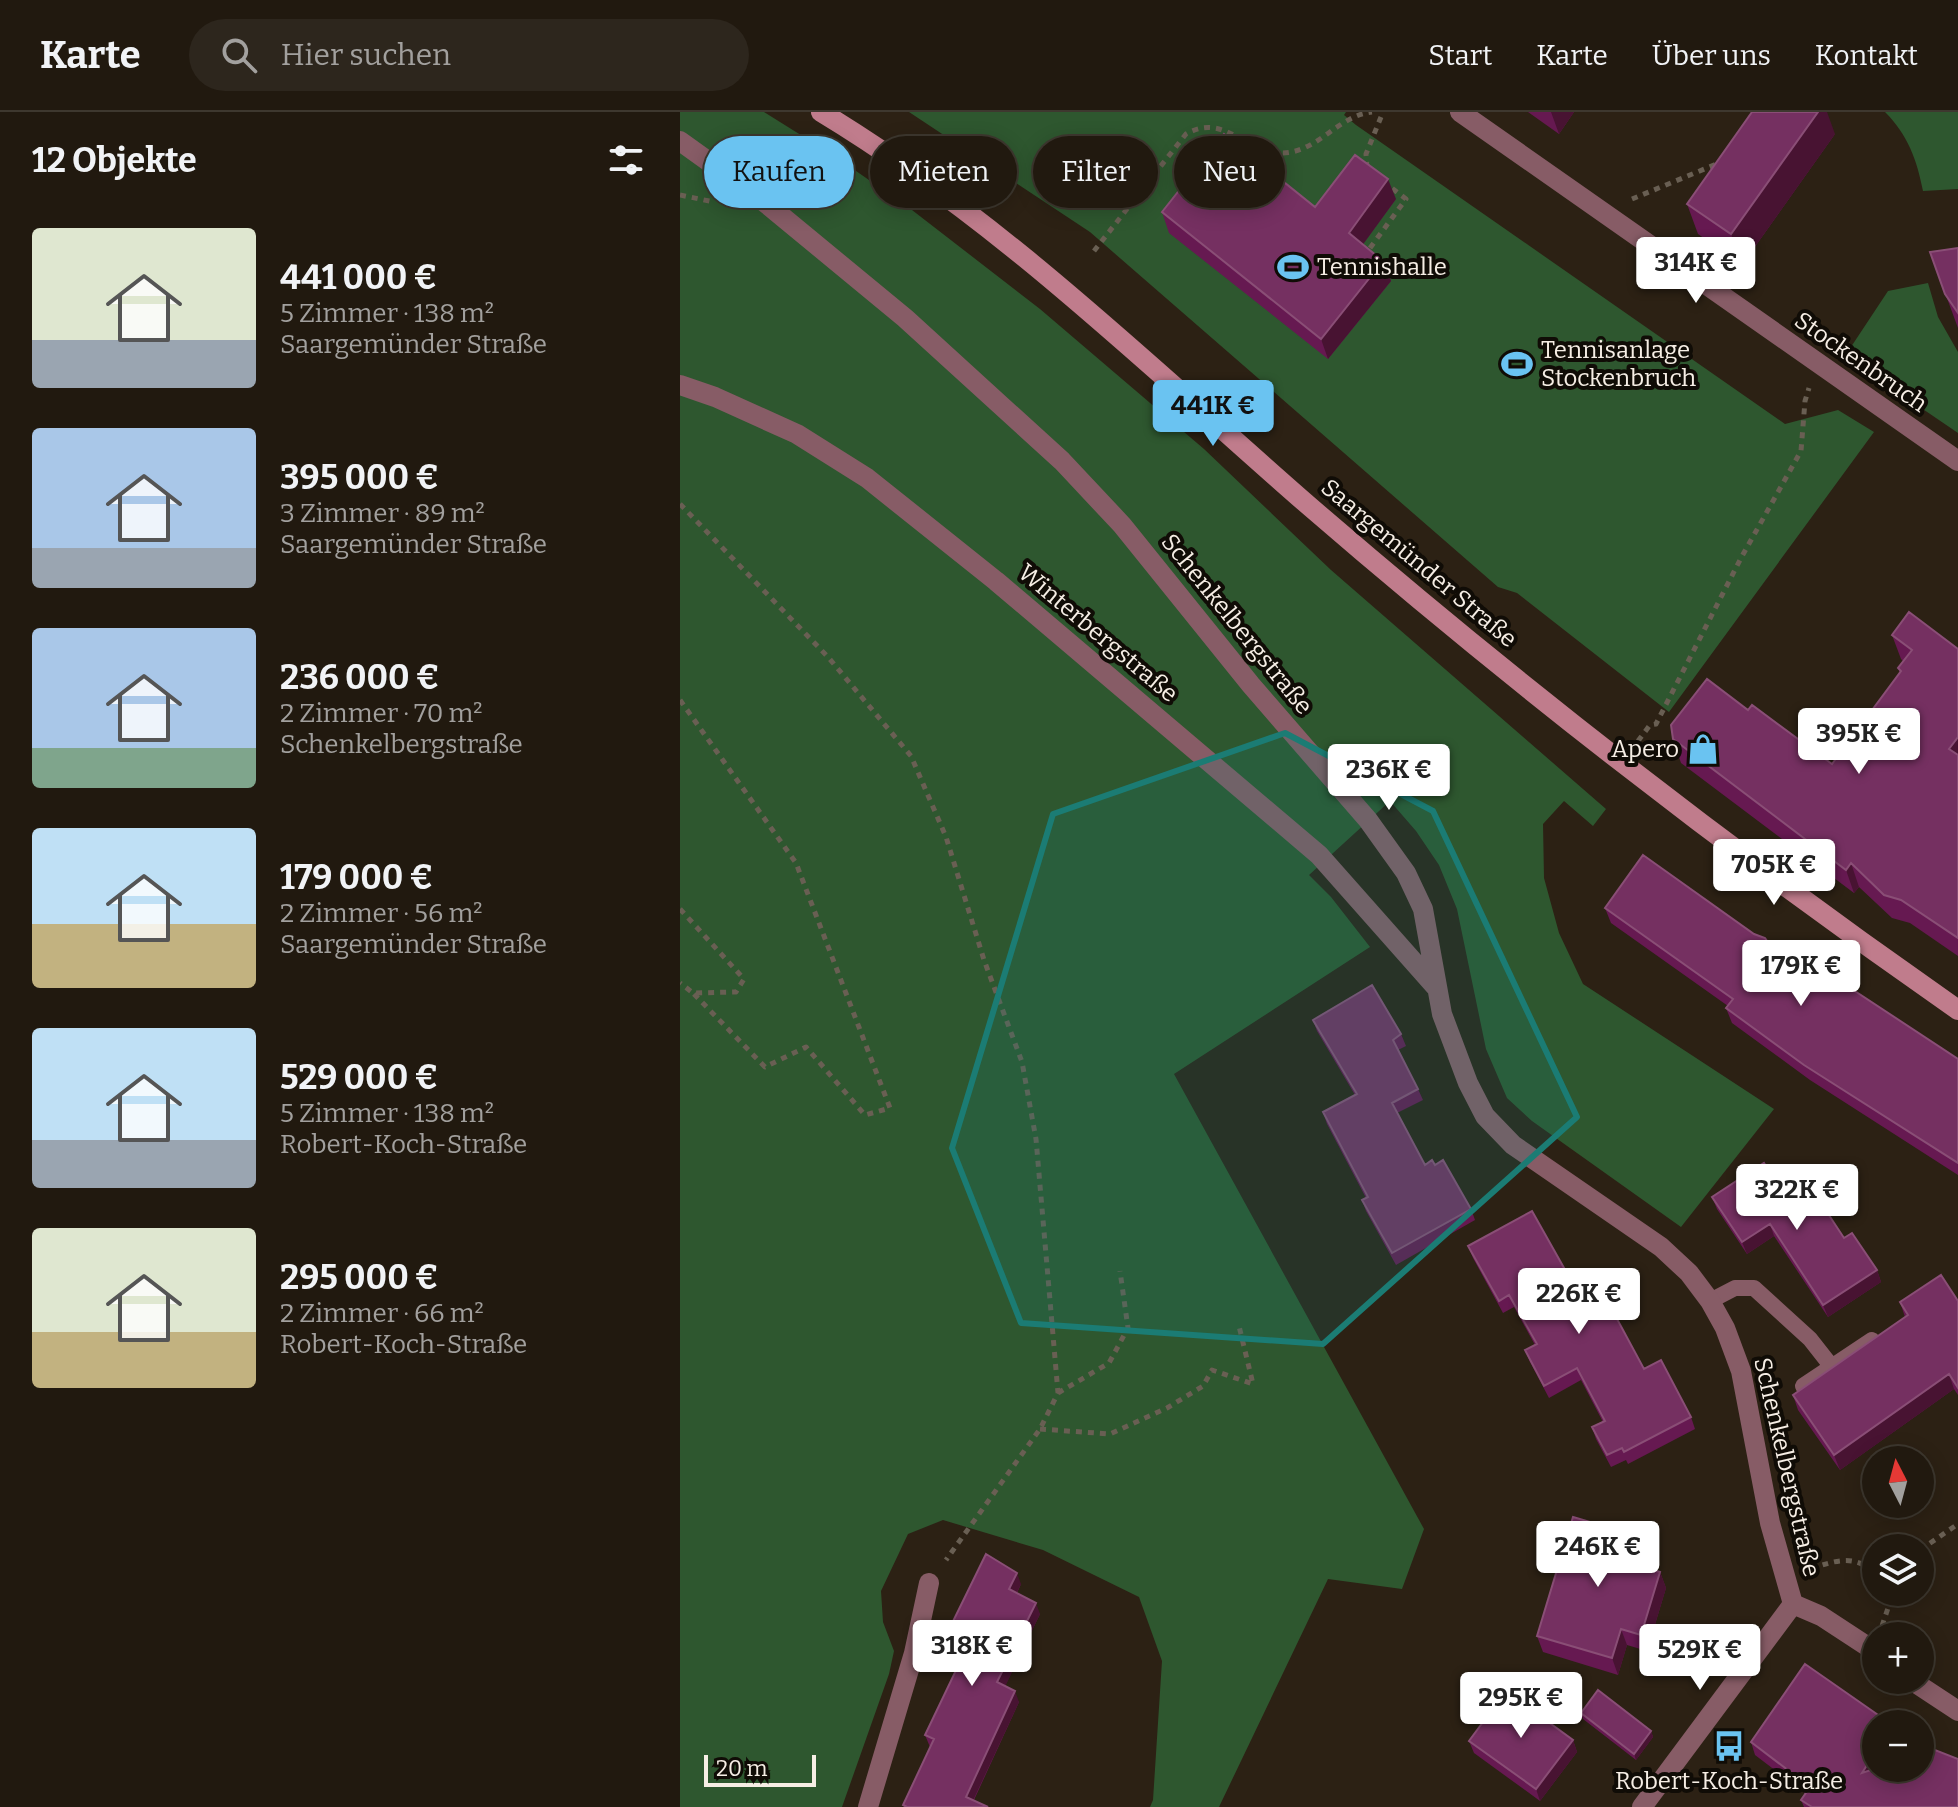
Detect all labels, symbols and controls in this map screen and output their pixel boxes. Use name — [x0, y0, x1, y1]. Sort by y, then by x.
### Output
search box — [189, 19, 749, 91]
text: Karte — [40, 32, 141, 78]
icon: search — [217, 33, 261, 77]
text: Hier suchen — [281, 37, 451, 73]
text: Start — [1428, 39, 1492, 72]
text: Karte — [1536, 39, 1608, 72]
text: Über uns — [1652, 39, 1771, 72]
text: Kontakt — [1815, 39, 1918, 72]
chip: Kaufen — [704, 136, 854, 208]
chip: Mieten — [870, 136, 1017, 208]
chip: Filter — [1033, 136, 1158, 208]
chip: Neu — [1174, 136, 1285, 208]
icon: filters — [604, 138, 648, 182]
text: 12 Objekte — [32, 140, 197, 181]
pin: 314K € — [1631, 237, 1761, 305]
text: 314K € — [1654, 247, 1738, 278]
sports icon: Tennishalle — [1276, 250, 1310, 284]
place label: Tennishalle — [1317, 253, 1447, 281]
text: 441 000 € — [280, 257, 437, 298]
icon: home — [96, 260, 192, 356]
text: 5 Zimmer · 138 m² — [280, 298, 494, 329]
street label: Stockenbruch — [1789, 306, 1933, 418]
text: Saargemünder Straße — [280, 329, 547, 360]
place label: Tennisanlage Stockenbruch — [1541, 336, 1696, 392]
sports icon: Tennisanlage Stockenbruch — [1500, 347, 1534, 381]
pin: 441K € — [1148, 380, 1278, 448]
text: 441K € — [1171, 390, 1255, 421]
text: 395 000 € — [280, 457, 439, 498]
icon: home — [96, 460, 192, 556]
street label: Saargemünder Straße — [1316, 473, 1522, 653]
text: 3 Zimmer · 89 m² — [280, 498, 485, 529]
street label: Schenkelbergstraße — [1156, 528, 1318, 720]
text: Saargemünder Straße — [280, 529, 547, 560]
street label: Winterbergstraße — [1013, 558, 1183, 708]
text: 236 000 € — [280, 657, 439, 698]
icon: home — [96, 660, 192, 756]
text: 2 Zimmer · 70 m² — [280, 698, 483, 729]
pin: 395K € — [1794, 708, 1924, 776]
text: 395K € — [1816, 718, 1902, 749]
text: Schenkelbergstraße — [280, 729, 523, 760]
shop icon: Apero — [1686, 732, 1720, 766]
place label: Apero — [1611, 735, 1679, 763]
pin: 236K € — [1324, 744, 1454, 812]
text: 236K € — [1346, 754, 1432, 785]
pin: 705K € — [1709, 839, 1839, 907]
text: 705K € — [1731, 849, 1817, 880]
text: 179 000 € — [280, 857, 433, 898]
icon: home — [96, 860, 192, 956]
text: 2 Zimmer · 56 m² — [280, 898, 482, 929]
text: Saargemünder Straße — [280, 929, 547, 960]
pin: 179K € — [1736, 940, 1866, 1008]
text: 179K € — [1760, 950, 1842, 981]
text: 529 000 € — [280, 1057, 438, 1098]
icon: home — [96, 1060, 192, 1156]
text: 5 Zimmer · 138 m² — [280, 1098, 494, 1129]
text: Robert-Koch-Straße — [280, 1129, 527, 1160]
pin: 322K € — [1732, 1164, 1862, 1232]
text: 322K € — [1754, 1174, 1840, 1205]
text: 295 000 € — [280, 1257, 438, 1298]
icon: home — [96, 1260, 192, 1356]
pin: 226K € — [1514, 1268, 1644, 1336]
text: 226K € — [1536, 1278, 1622, 1309]
text: 2 Zimmer · 66 m² — [280, 1298, 484, 1329]
text: Robert-Koch-Straße — [280, 1329, 527, 1360]
street label: Schenkelbergstraße — [1748, 1355, 1826, 1579]
north arrow — [1862, 1446, 1934, 1518]
map controls — [1862, 1446, 1934, 1782]
pin: 246K € — [1533, 1521, 1663, 1589]
text: 246K € — [1554, 1531, 1642, 1562]
button: layers — [1862, 1534, 1934, 1606]
pin: 318K € — [907, 1620, 1037, 1688]
button: + — [1862, 1622, 1934, 1694]
pin: 529K € — [1635, 1624, 1765, 1692]
text: 318K € — [931, 1630, 1013, 1661]
text: 529K € — [1657, 1634, 1743, 1665]
pin: 295K € — [1456, 1672, 1586, 1740]
text: 295K € — [1478, 1682, 1564, 1713]
button: − — [1862, 1710, 1934, 1782]
bus stop icon: Robert-Koch-Straße — [1712, 1729, 1746, 1763]
scale bar — [704, 1751, 816, 1787]
text: 20 m — [716, 1755, 767, 1782]
place label: Robert-Koch-Straße — [1615, 1767, 1843, 1795]

